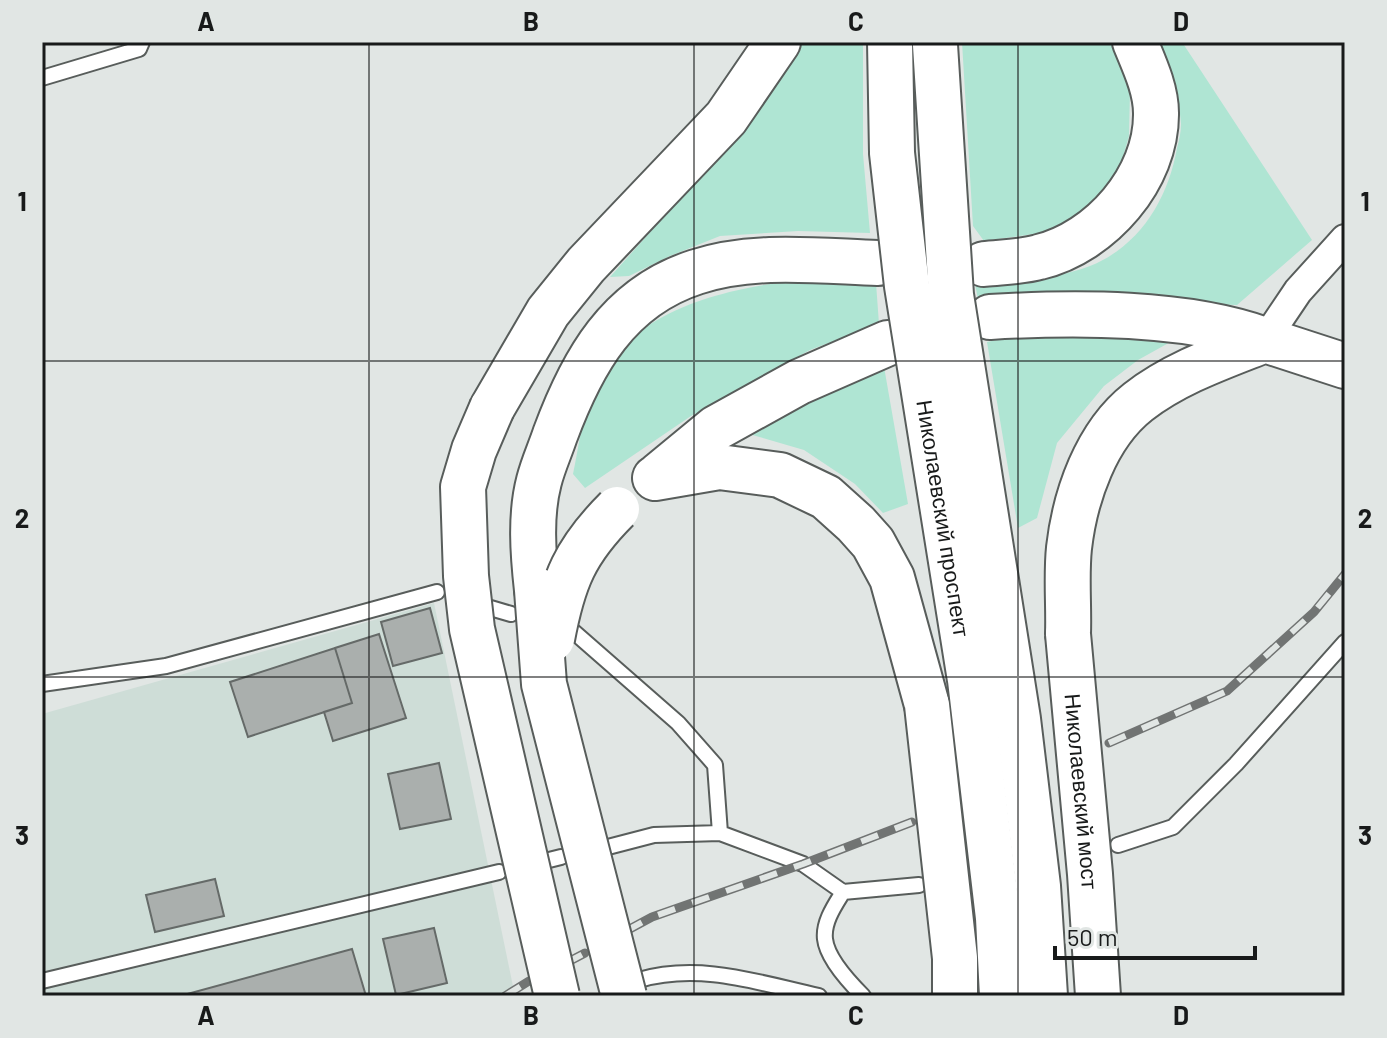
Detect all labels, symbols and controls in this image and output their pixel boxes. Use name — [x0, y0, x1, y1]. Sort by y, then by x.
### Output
text: A — [197, 5, 215, 36]
text: B — [523, 5, 539, 36]
text: C — [848, 5, 864, 36]
text: D — [1173, 5, 1189, 36]
text: 1 — [17, 185, 27, 216]
text: 1 — [1360, 185, 1370, 216]
street label: Николаевский проспект — [912, 398, 976, 639]
text: 2 — [15, 502, 29, 533]
text: 2 — [1358, 502, 1372, 533]
street label: Николаевский мост — [1060, 692, 1104, 890]
text: 3 — [15, 819, 29, 850]
text: 3 — [1358, 819, 1372, 850]
scale bar — [1055, 910, 1255, 960]
text: 50 m — [1067, 922, 1118, 951]
text: A — [197, 999, 215, 1030]
text: B — [523, 999, 539, 1030]
text: C — [848, 999, 864, 1030]
text: D — [1173, 999, 1189, 1030]

